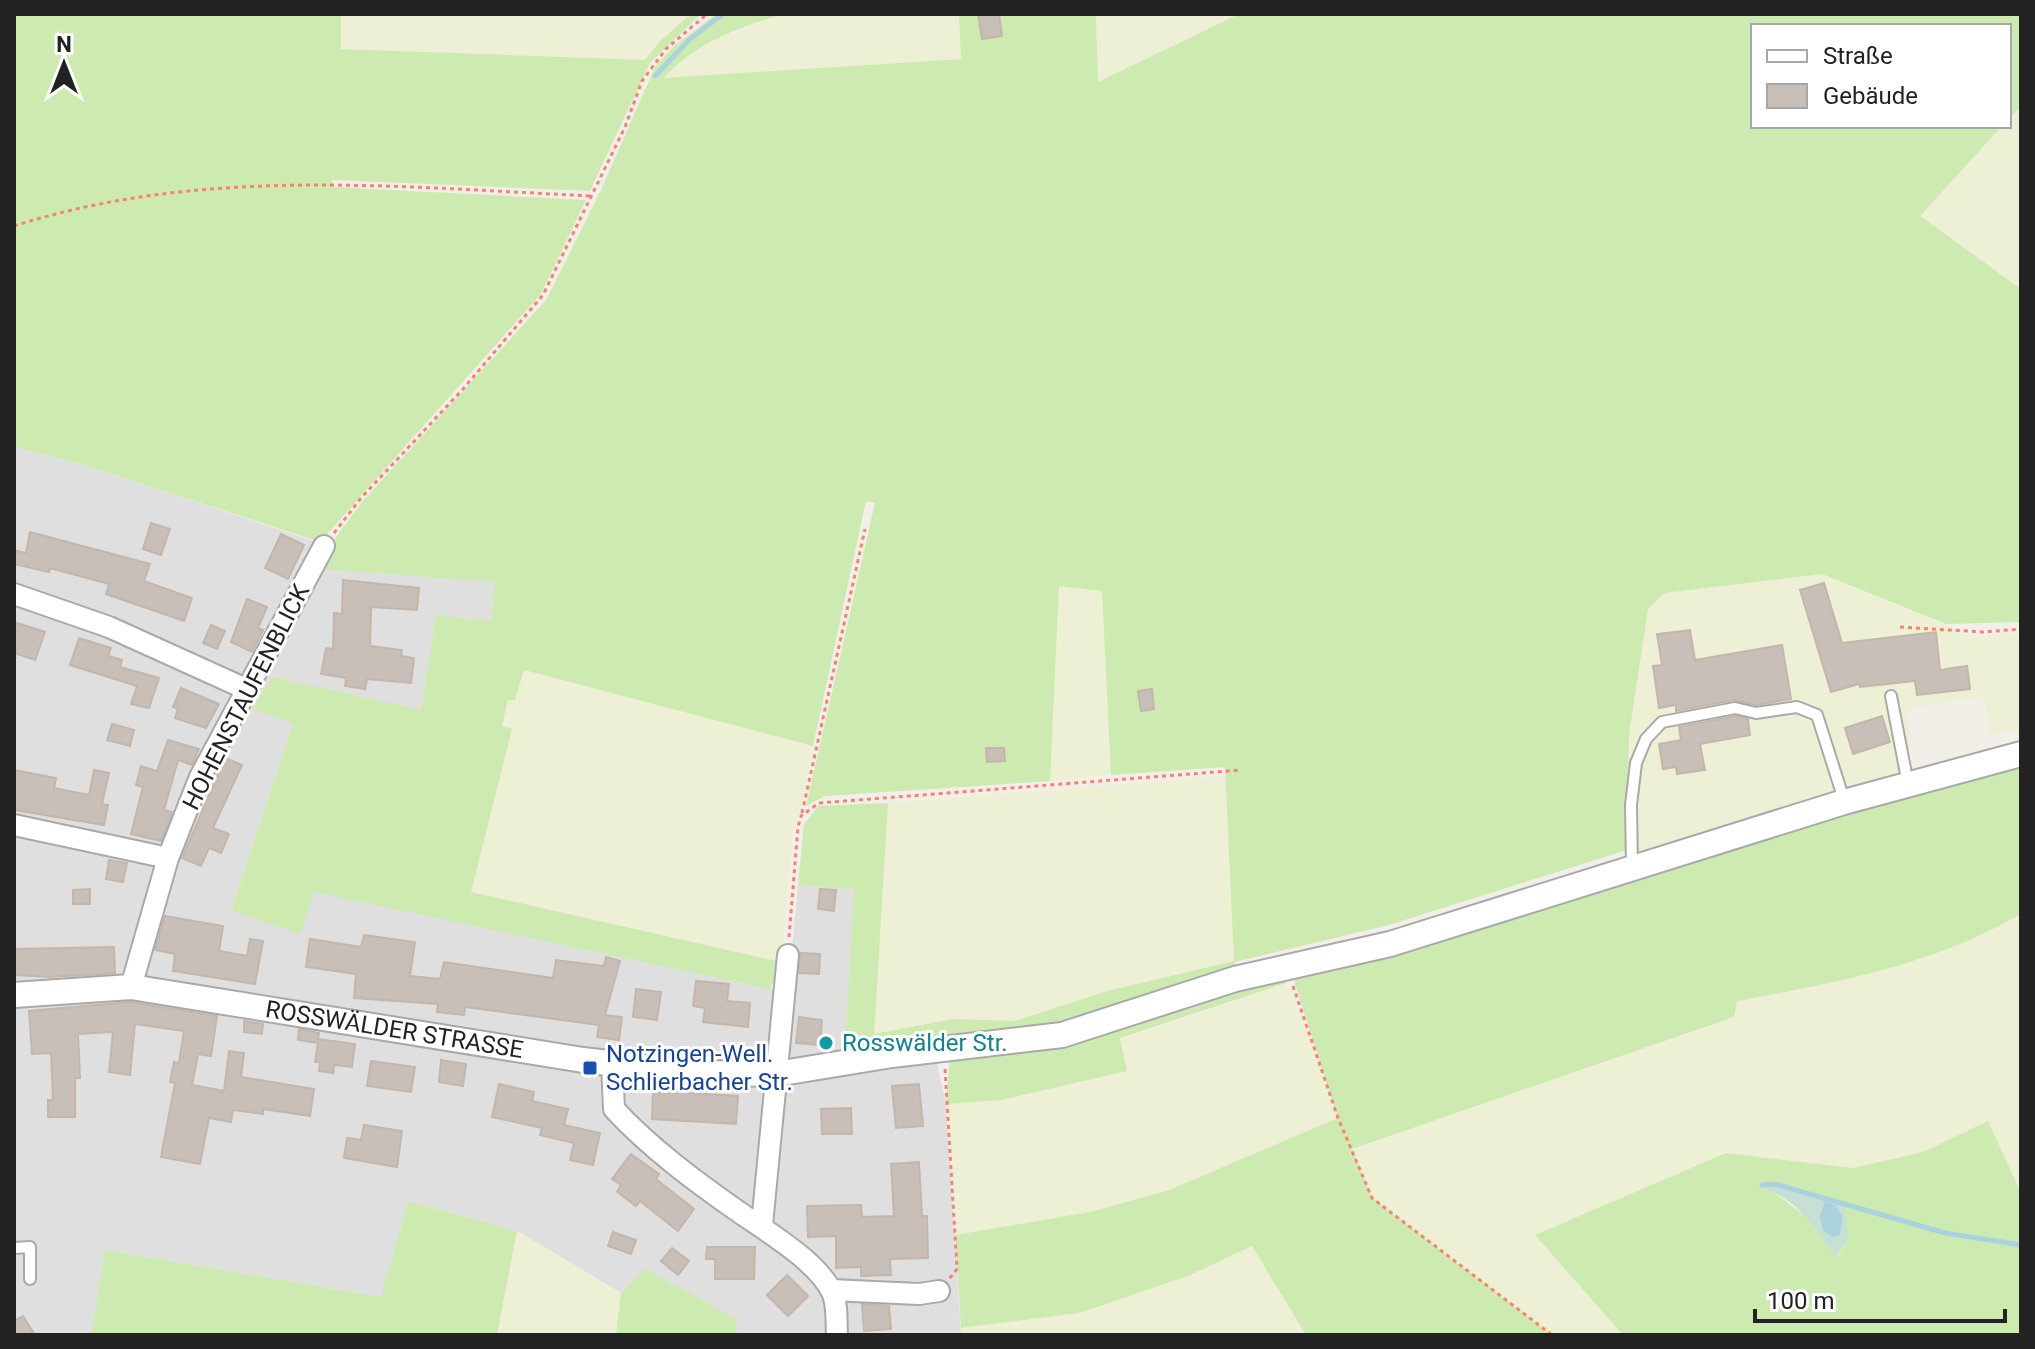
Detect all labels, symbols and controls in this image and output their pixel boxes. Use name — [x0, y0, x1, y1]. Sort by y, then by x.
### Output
north arrow — [24, 24, 104, 104]
legend — [1751, 24, 2011, 128]
text: N — [56, 32, 72, 57]
text: Straße — [1823, 42, 1893, 70]
text: Gebäude — [1823, 82, 1918, 110]
street label: HOHENSTAUFENBLICK — [177, 579, 315, 814]
street label: ROSSWÄLDER STRASSE — [263, 995, 525, 1064]
place label: Rosswälder Str. — [842, 1029, 1008, 1057]
marker: Rosswälder Str. — [817, 1034, 835, 1052]
place label: Notzingen-Well. Schlierbacher Str. — [606, 1040, 793, 1096]
marker: Notzingen-Well. Schlierbacher Str. — [581, 1059, 599, 1077]
scale bar — [1755, 1273, 2005, 1323]
text: 100 m — [1767, 1287, 1834, 1315]

